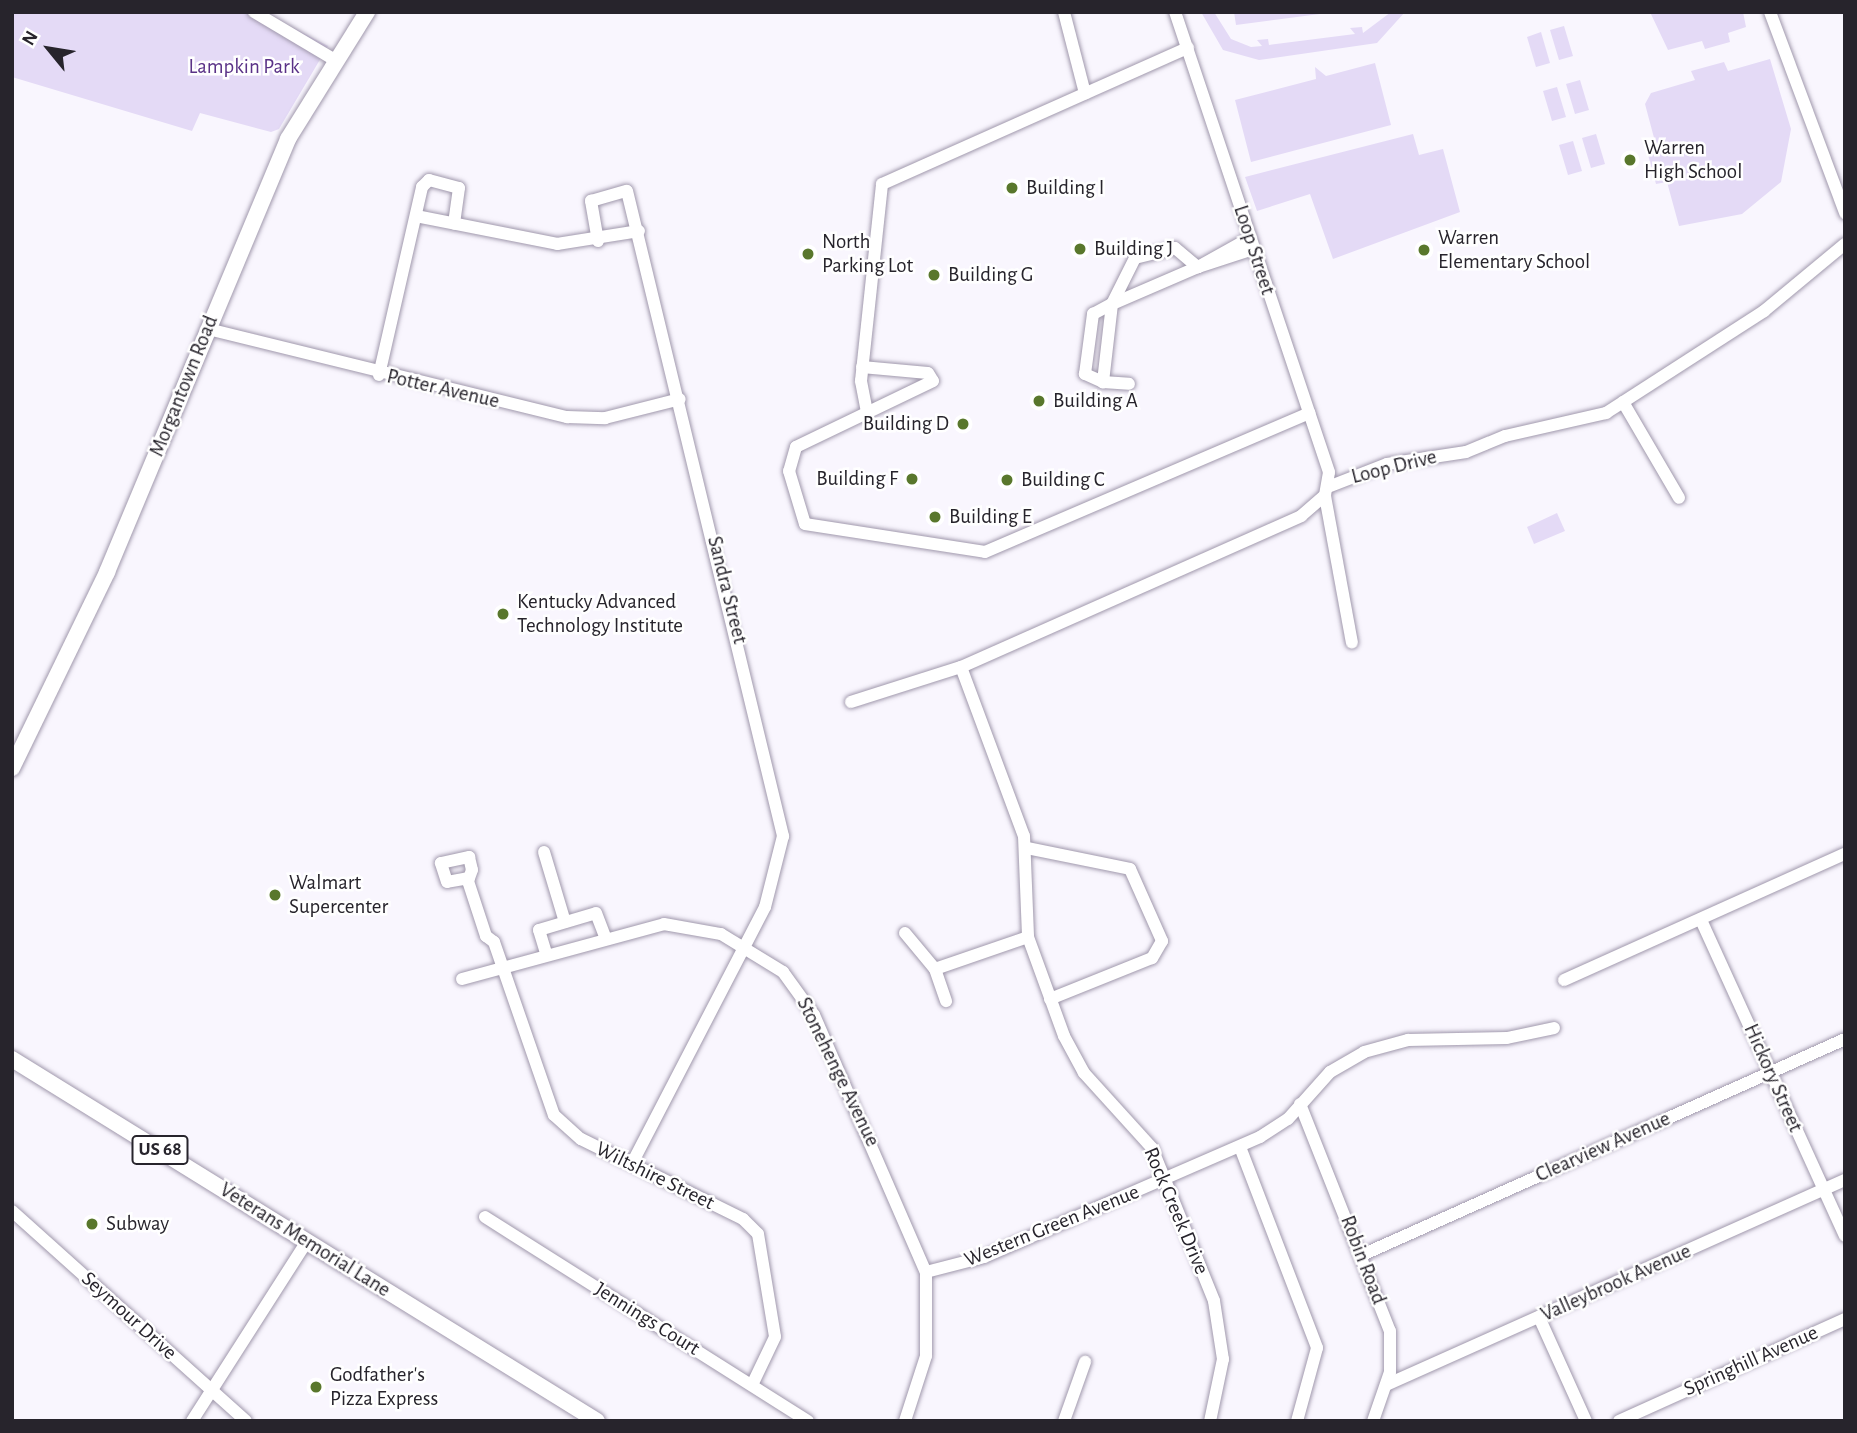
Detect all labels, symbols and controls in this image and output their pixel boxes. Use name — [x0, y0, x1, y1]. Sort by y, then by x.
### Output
north arrow — [14, 14, 84, 84]
text: N — [19, 28, 42, 49]
park label: Lampkin Park — [189, 54, 299, 80]
place label: Warren High School — [1644, 135, 1742, 185]
marker: Warren High School — [1622, 152, 1638, 168]
place label: Building I — [1026, 175, 1104, 201]
marker: Building I — [1004, 180, 1020, 196]
street label: Loop Street — [1228, 202, 1280, 298]
place label: Warren Elementary School — [1438, 225, 1590, 275]
place label: North Parking Lot — [822, 229, 913, 279]
place label: Building J — [1094, 236, 1173, 262]
marker: Building J — [1072, 241, 1088, 257]
marker: Warren Elementary School — [1416, 242, 1432, 258]
marker: North Parking Lot — [800, 246, 816, 262]
place label: Building G — [948, 262, 1033, 288]
marker: Building G — [926, 267, 942, 283]
street label: Morgantown Road — [144, 312, 224, 460]
street label: Potter Avenue — [384, 364, 502, 414]
place label: Building A — [1053, 388, 1138, 414]
marker: Building A — [1031, 393, 1047, 409]
place label: Building D — [863, 411, 949, 437]
marker: Building D — [955, 416, 971, 432]
street label: Loop Drive — [1349, 444, 1439, 490]
place label: Building F — [816, 466, 898, 492]
place label: Building C — [1021, 467, 1105, 493]
marker: Building F — [904, 471, 920, 487]
marker: Building C — [999, 472, 1015, 488]
place label: Building E — [949, 504, 1032, 530]
marker: Building E — [927, 509, 943, 525]
street label: Sandra Street — [701, 534, 753, 646]
place label: Kentucky Advanced Technology Institute — [517, 589, 683, 639]
marker: Kentucky Advanced Technology Institute — [495, 606, 511, 622]
place label: Walmart Supercenter — [289, 870, 388, 920]
marker: Walmart Supercenter — [267, 887, 283, 903]
street label: Stonehenge Avenue — [791, 993, 885, 1151]
street label: Hickory Street — [1738, 1020, 1808, 1136]
street label: Clearview Avenue — [1532, 1106, 1674, 1188]
road number: US 68 — [130, 1134, 190, 1166]
street label: Wiltshire Street — [592, 1136, 718, 1216]
street label: Rock Creek Drive — [1138, 1144, 1214, 1278]
street label: Veterans Memorial Lane — [215, 1177, 395, 1303]
street label: Western Green Avenue — [961, 1179, 1143, 1273]
place label: Subway — [106, 1211, 169, 1237]
street label: Robin Road — [1335, 1212, 1391, 1308]
marker: Subway — [84, 1216, 100, 1232]
street label: Valleybrook Avenue — [1537, 1239, 1695, 1327]
street label: Seymour Drive — [76, 1267, 182, 1365]
street label: Jennings Court — [590, 1277, 704, 1361]
street label: Springhill Avenue — [1680, 1320, 1822, 1402]
place label: Godfather's Pizza Express — [330, 1362, 438, 1412]
marker: Godfather's Pizza Express — [308, 1379, 324, 1395]

